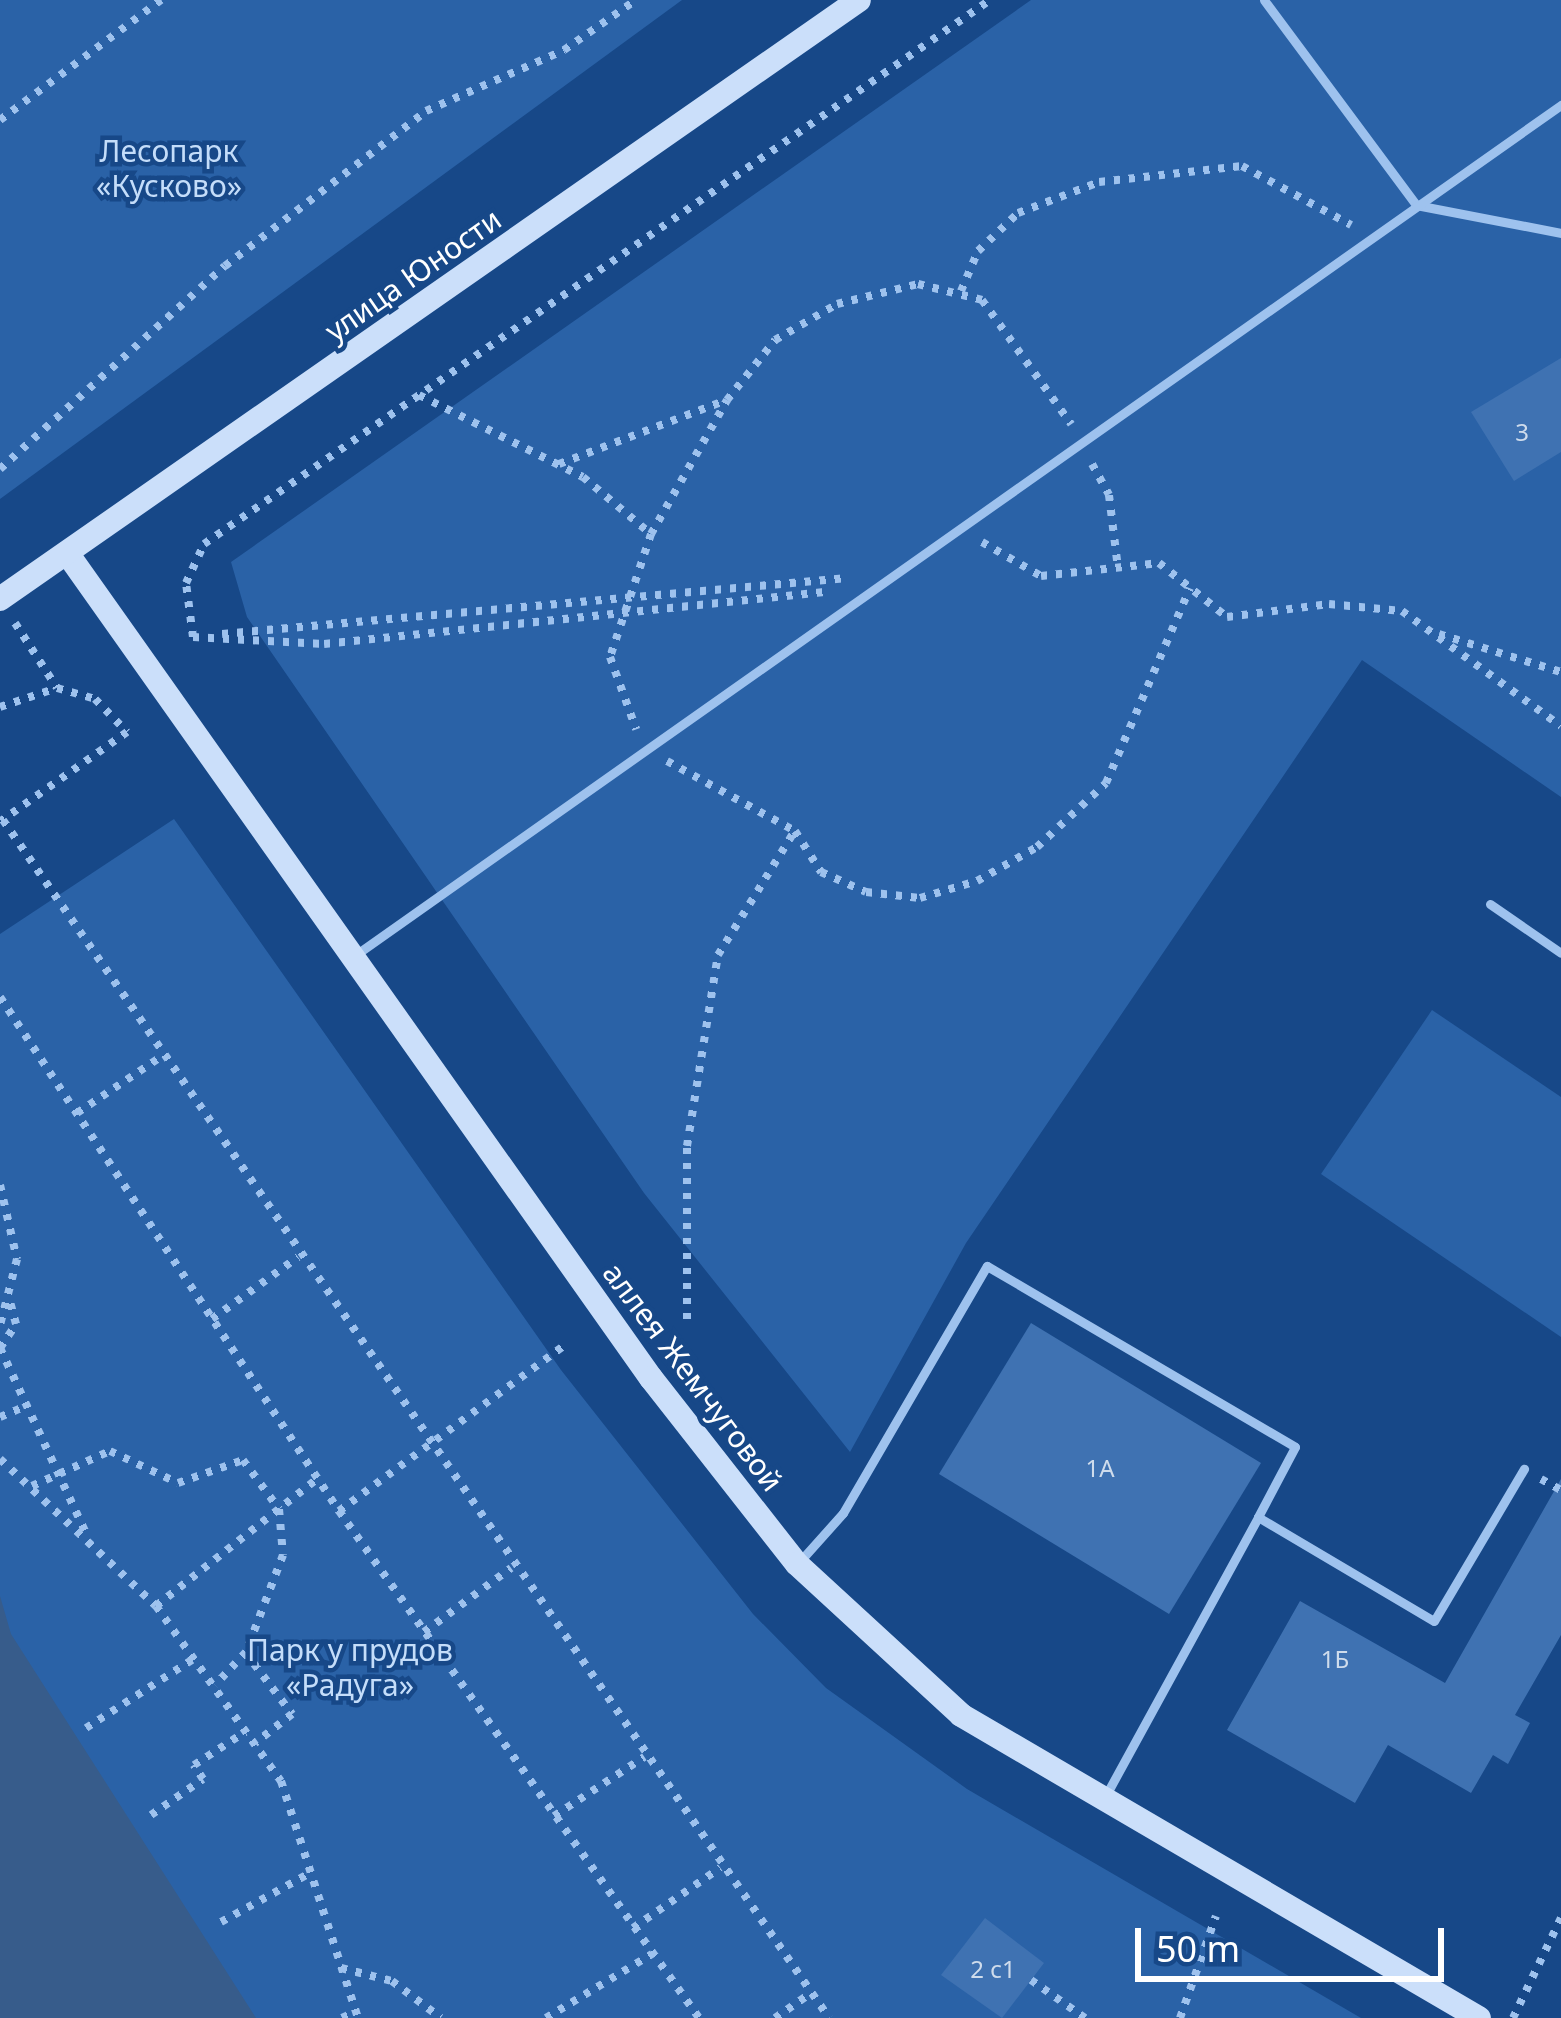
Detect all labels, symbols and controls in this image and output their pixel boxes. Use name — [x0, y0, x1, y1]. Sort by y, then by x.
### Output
park label: Лесопарк «Кусково» — [96, 133, 242, 204]
street label: улица Юности — [318, 201, 508, 349]
house number: 3 — [1515, 418, 1529, 446]
street label: аллея Жемчуговой — [595, 1256, 791, 1498]
house number: 1А — [1085, 1454, 1115, 1482]
park label: Парк у прудов «Радуга» — [247, 1632, 453, 1702]
house number: 1Б — [1321, 1645, 1349, 1673]
scale bar — [1141, 1904, 1450, 1978]
text: 50 m — [1156, 1924, 1240, 1973]
house number: 2 с1 — [970, 1955, 1016, 1983]

